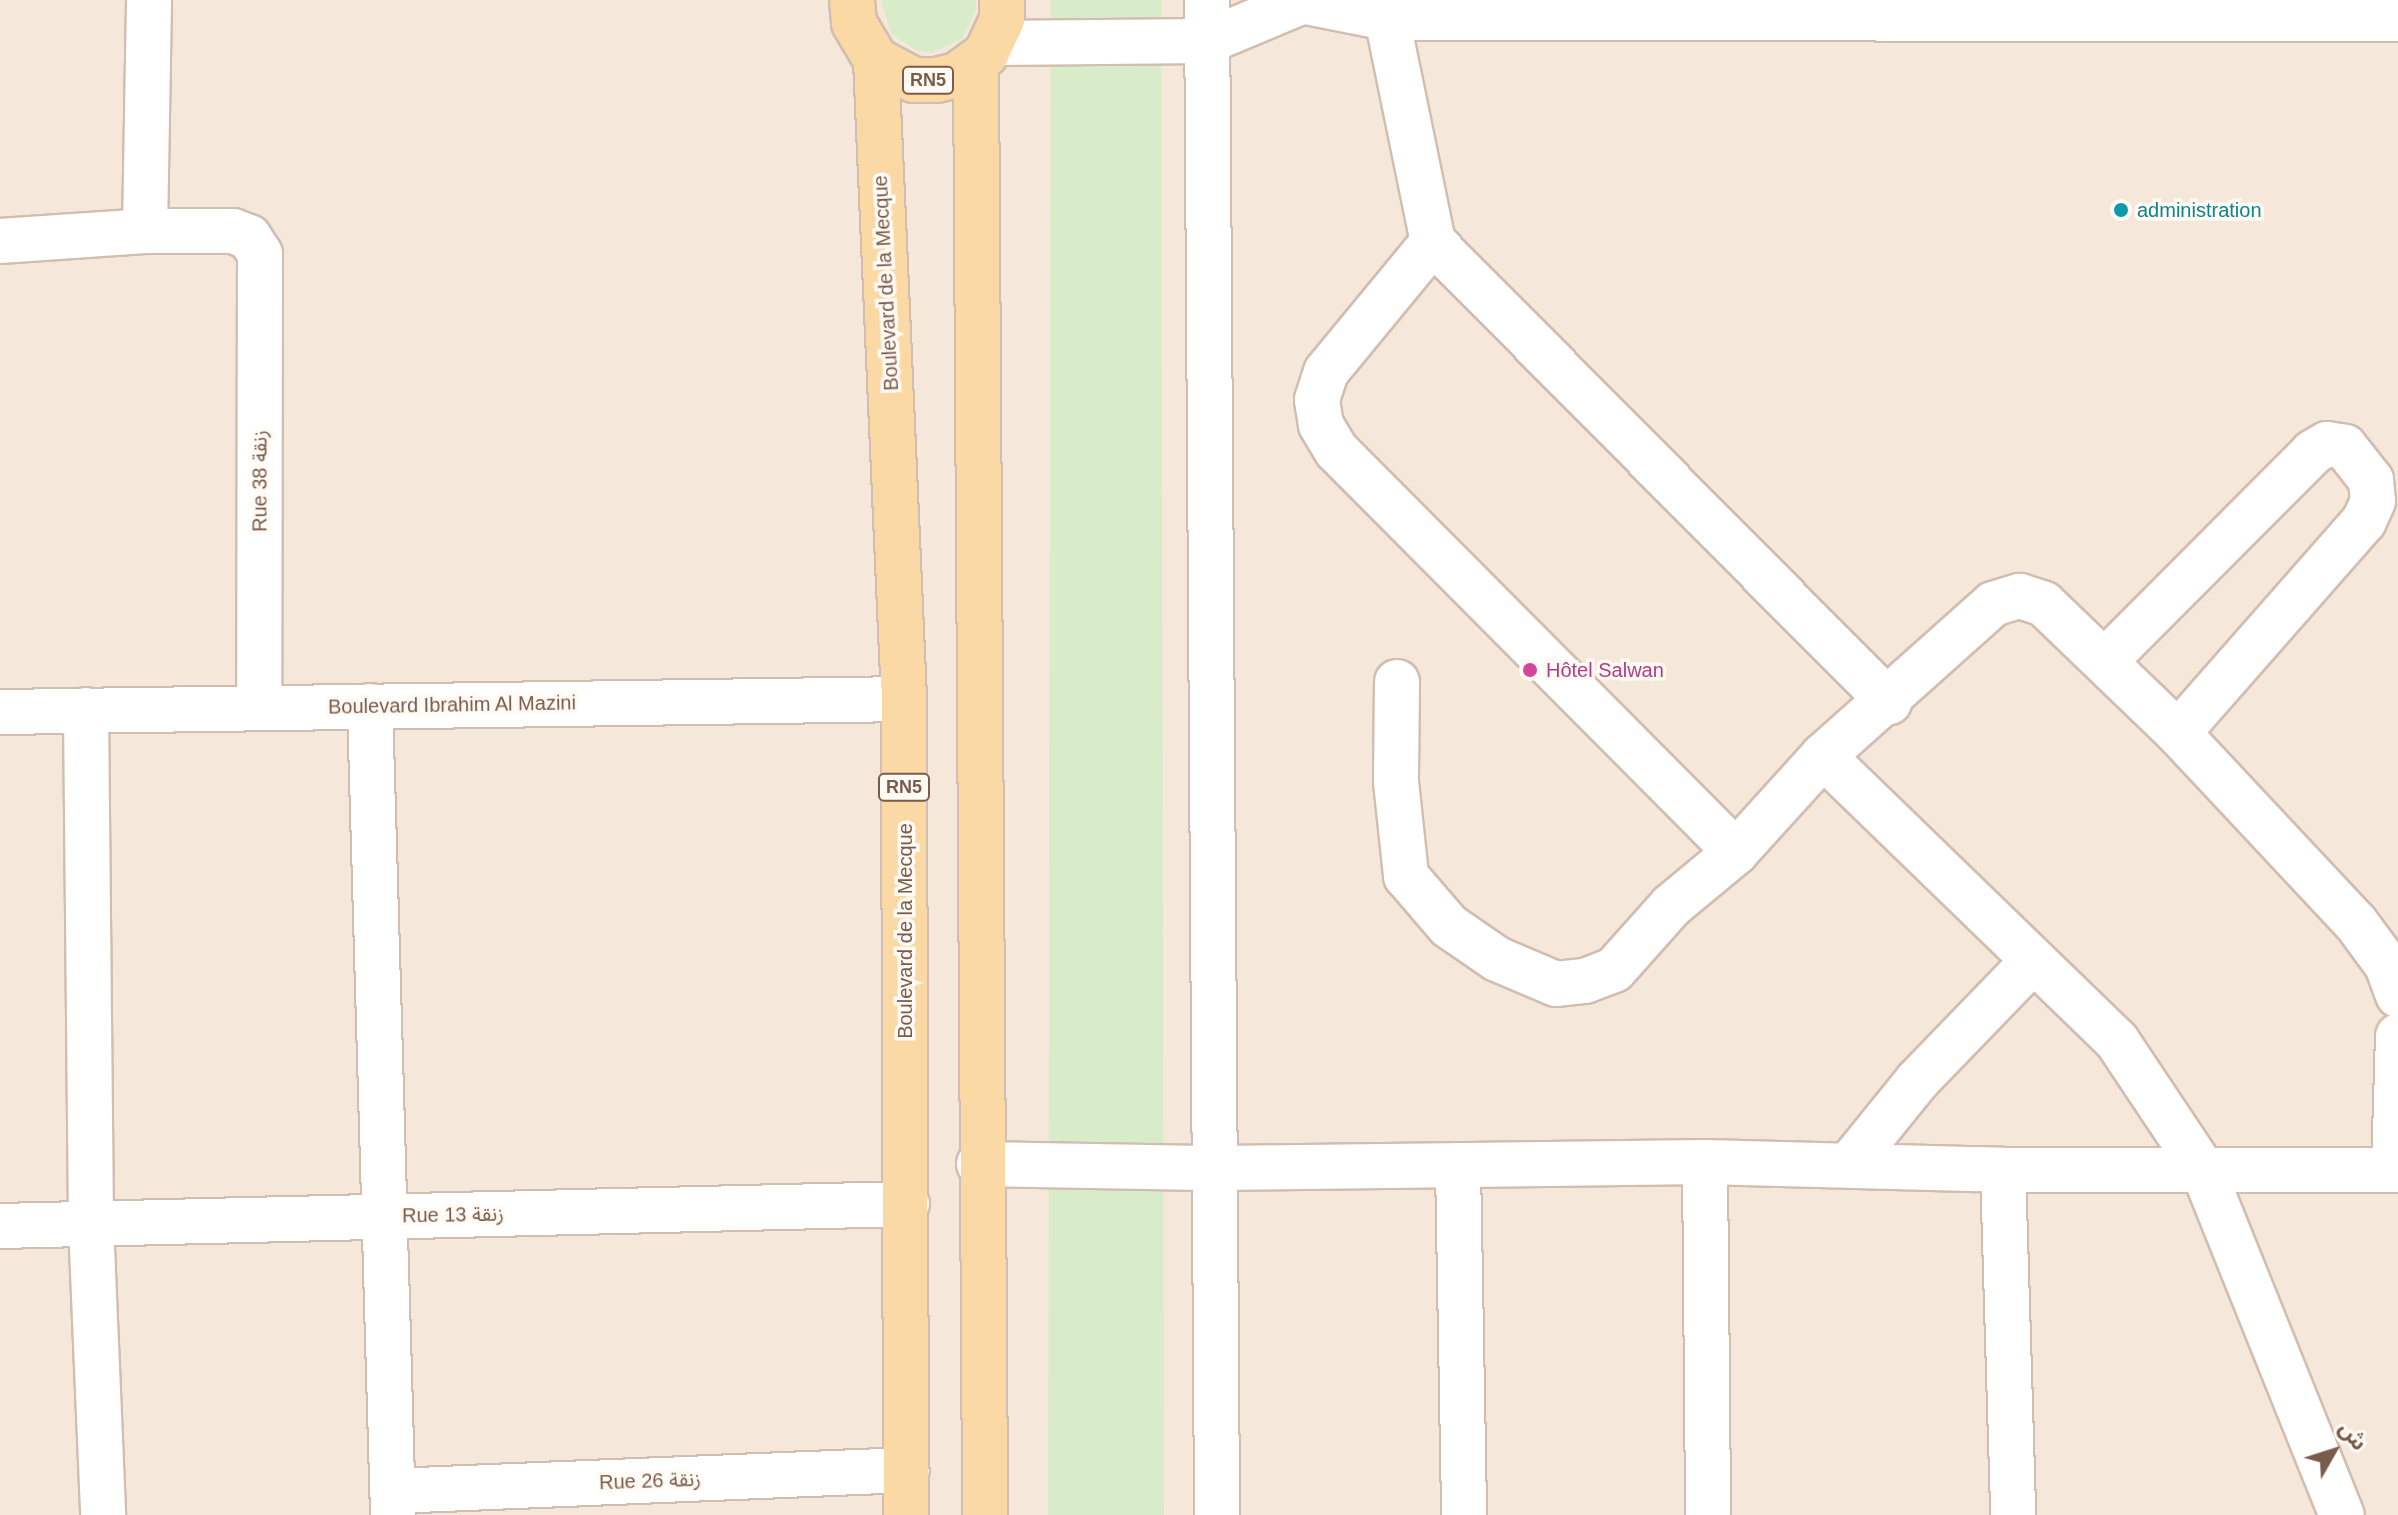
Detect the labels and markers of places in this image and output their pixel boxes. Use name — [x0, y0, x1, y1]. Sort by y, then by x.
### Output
place label: administration — [2137, 198, 2262, 222]
marker: administration — [2112, 201, 2130, 219]
place label: Hôtel Salwan — [1546, 658, 1664, 682]
marker: Hôtel Salwan — [1521, 661, 1539, 679]

